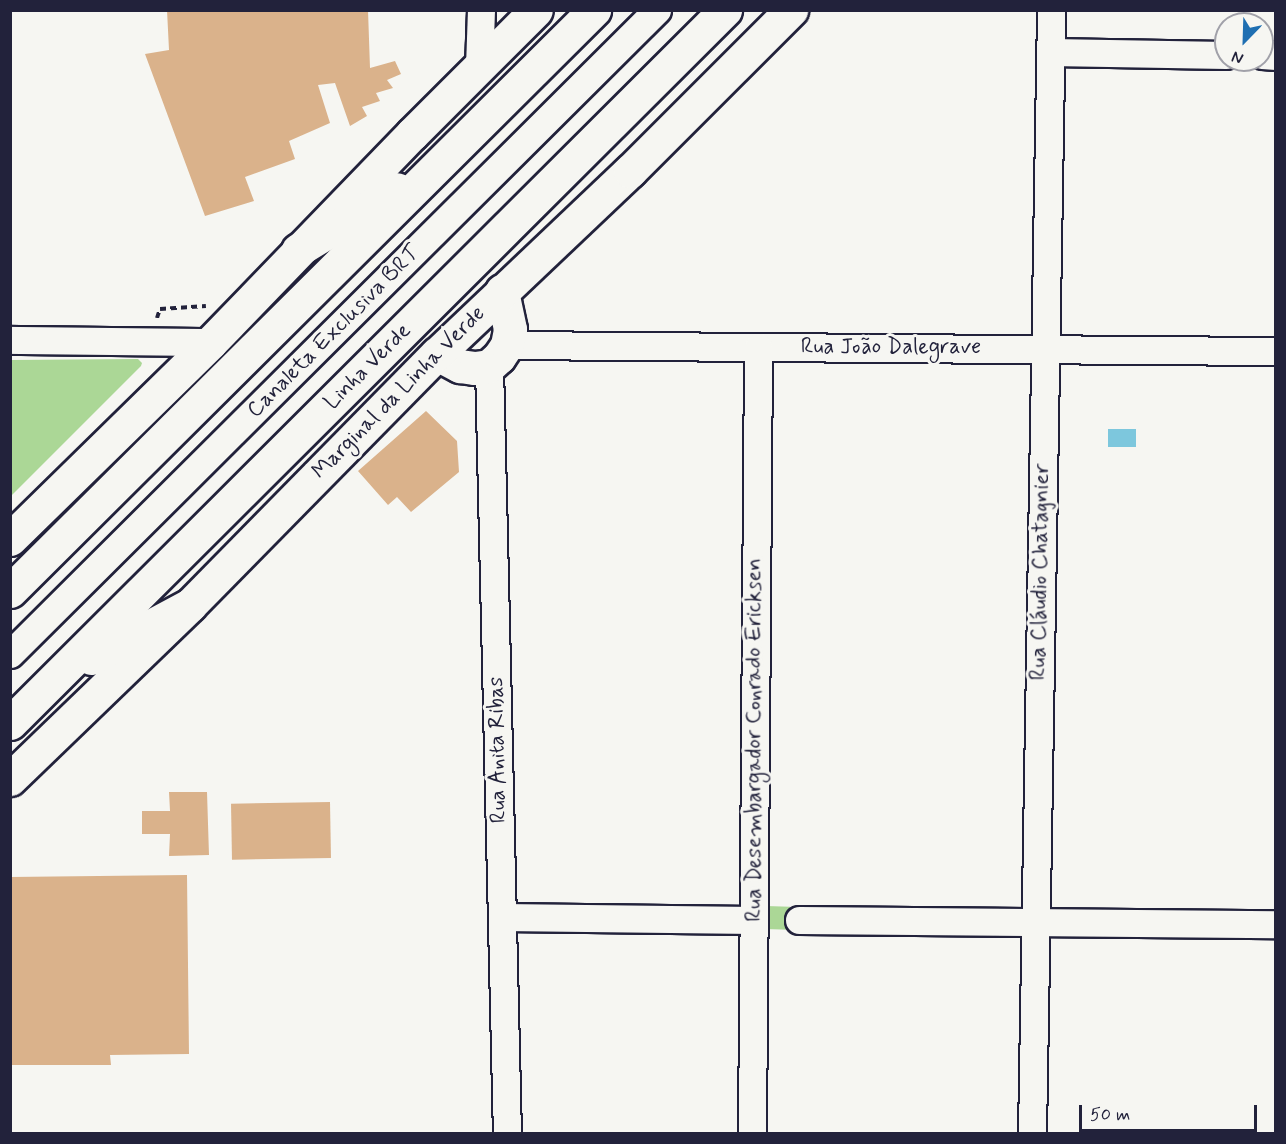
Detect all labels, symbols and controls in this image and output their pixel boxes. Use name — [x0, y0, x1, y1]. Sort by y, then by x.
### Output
north arrow — [1214, 12, 1274, 72]
text: N — [1229, 45, 1247, 69]
street label: Canaleta Exclusiva BRT — [245, 243, 423, 421]
street label: Marginal da Linha Verde — [309, 303, 489, 483]
street label: Linha Verde — [319, 318, 417, 416]
street label: Rua João Dalegrave — [799, 335, 983, 361]
street label: Rua Cláudio Chatagnier — [1026, 463, 1056, 681]
street label: Rua Desembargador Conrado Ericksen — [742, 560, 768, 920]
street label: Rua Anita Ribas — [484, 676, 512, 824]
scale bar — [1082, 1093, 1260, 1131]
text: 50 m — [1090, 1103, 1130, 1127]

